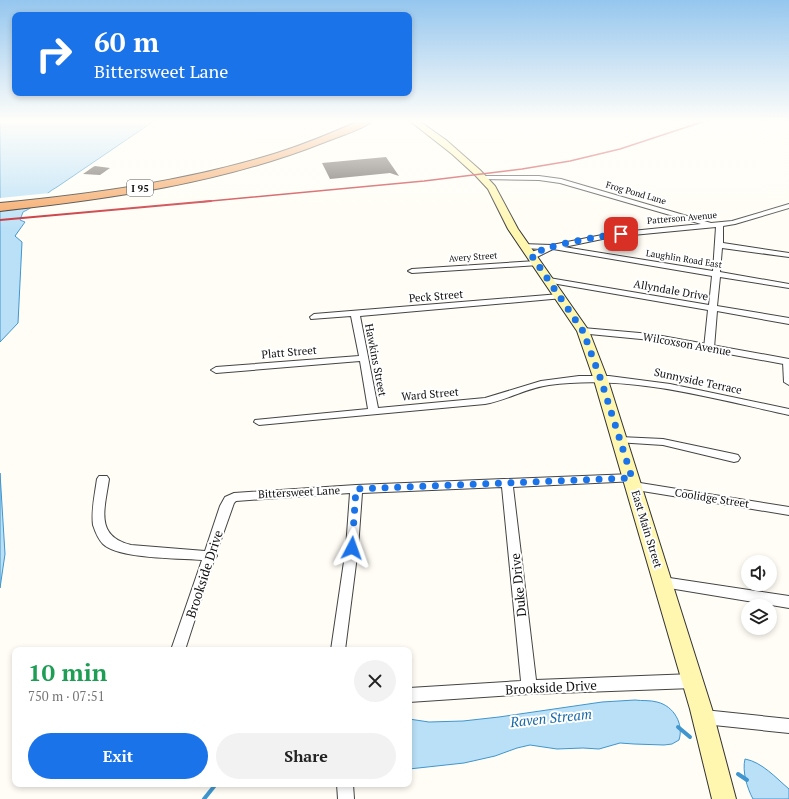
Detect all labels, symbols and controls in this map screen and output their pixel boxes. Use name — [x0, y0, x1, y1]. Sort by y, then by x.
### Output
text: 60 m — [94, 23, 159, 60]
icon: right — [28, 28, 80, 80]
text: Bittersweet Lane — [94, 59, 228, 83]
street label: Frog Pond Lane — [604, 179, 668, 207]
road number: I 95 — [127, 180, 153, 196]
street label: Patterson Avenue — [646, 209, 718, 227]
pin — [604, 217, 638, 251]
icon: arrive — [610, 223, 632, 245]
street label: Laughlin Road East — [645, 247, 724, 271]
street label: Avery Street — [448, 249, 498, 265]
street label: Allyndale Drive — [633, 277, 710, 304]
street label: Peck Street — [408, 287, 464, 305]
street label: Hawkins Street — [362, 322, 390, 398]
street label: Wilcoxson Avenue — [642, 329, 733, 359]
street label: Platt Street — [261, 343, 317, 361]
street label: Sunnyside Terrace — [653, 365, 744, 397]
street label: Ward Street — [401, 385, 459, 403]
street label: Bittersweet Lane — [258, 483, 341, 501]
street label: Coolidge Street — [674, 485, 750, 511]
street label: East Main Street — [629, 488, 665, 570]
position arrow — [331, 527, 373, 569]
street label: Brookside Drive — [181, 528, 227, 620]
street label: Duke Drive — [506, 552, 530, 618]
map controls — [741, 555, 777, 635]
button: sound — [741, 555, 777, 591]
button: layers — [741, 599, 777, 635]
text: 10 min — [28, 656, 107, 688]
button: close — [354, 660, 396, 702]
street label: Brookside Drive — [505, 676, 597, 698]
text: 750 m · 07:51 — [28, 687, 105, 705]
water label: Raven Stream — [508, 704, 593, 731]
button: Exit — [28, 733, 208, 779]
button: Share — [216, 733, 396, 779]

